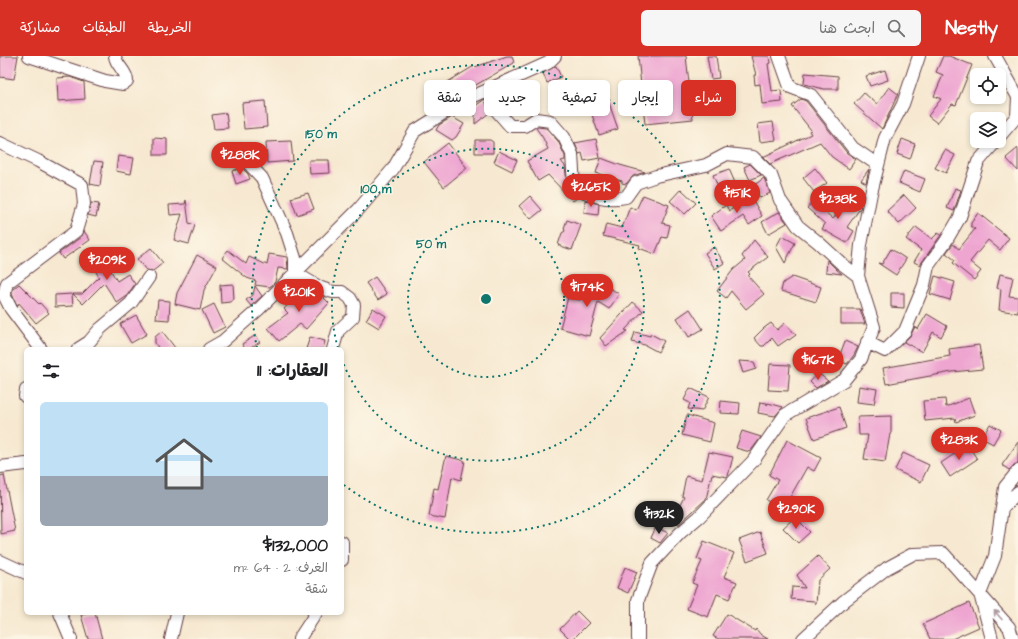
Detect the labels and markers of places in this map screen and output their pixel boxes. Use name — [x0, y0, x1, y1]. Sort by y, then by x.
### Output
pin: $288K — [212, 142, 268, 176]
pin: $265K — [563, 174, 619, 208]
pin: $151K — [709, 180, 765, 214]
pin: $238K — [810, 186, 866, 220]
pin: $209K — [79, 247, 135, 281]
pin: $174K — [559, 274, 615, 308]
pin: $201K — [271, 279, 327, 313]
centre of rings — [479, 292, 493, 306]
pin: $167K — [790, 347, 846, 381]
pin: $283K — [931, 427, 987, 461]
pin: $290K — [768, 496, 824, 530]
pin: $132K — [631, 501, 687, 535]

